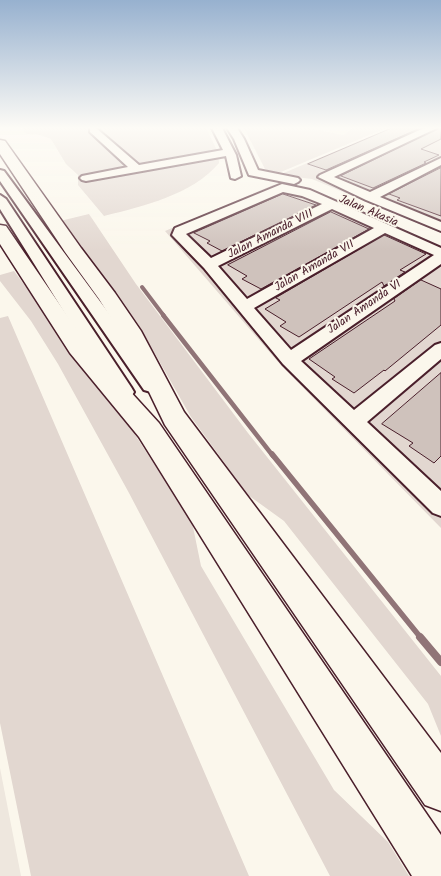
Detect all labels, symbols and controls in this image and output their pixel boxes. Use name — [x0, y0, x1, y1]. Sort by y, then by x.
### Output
street label: Jalan Akasia — [336, 193, 400, 231]
street label: Jalan Amanda VIII — [226, 207, 316, 263]
street label: Jalan Amanda VII — [272, 238, 358, 296]
street label: Jalan Amanda VI — [325, 278, 405, 338]

